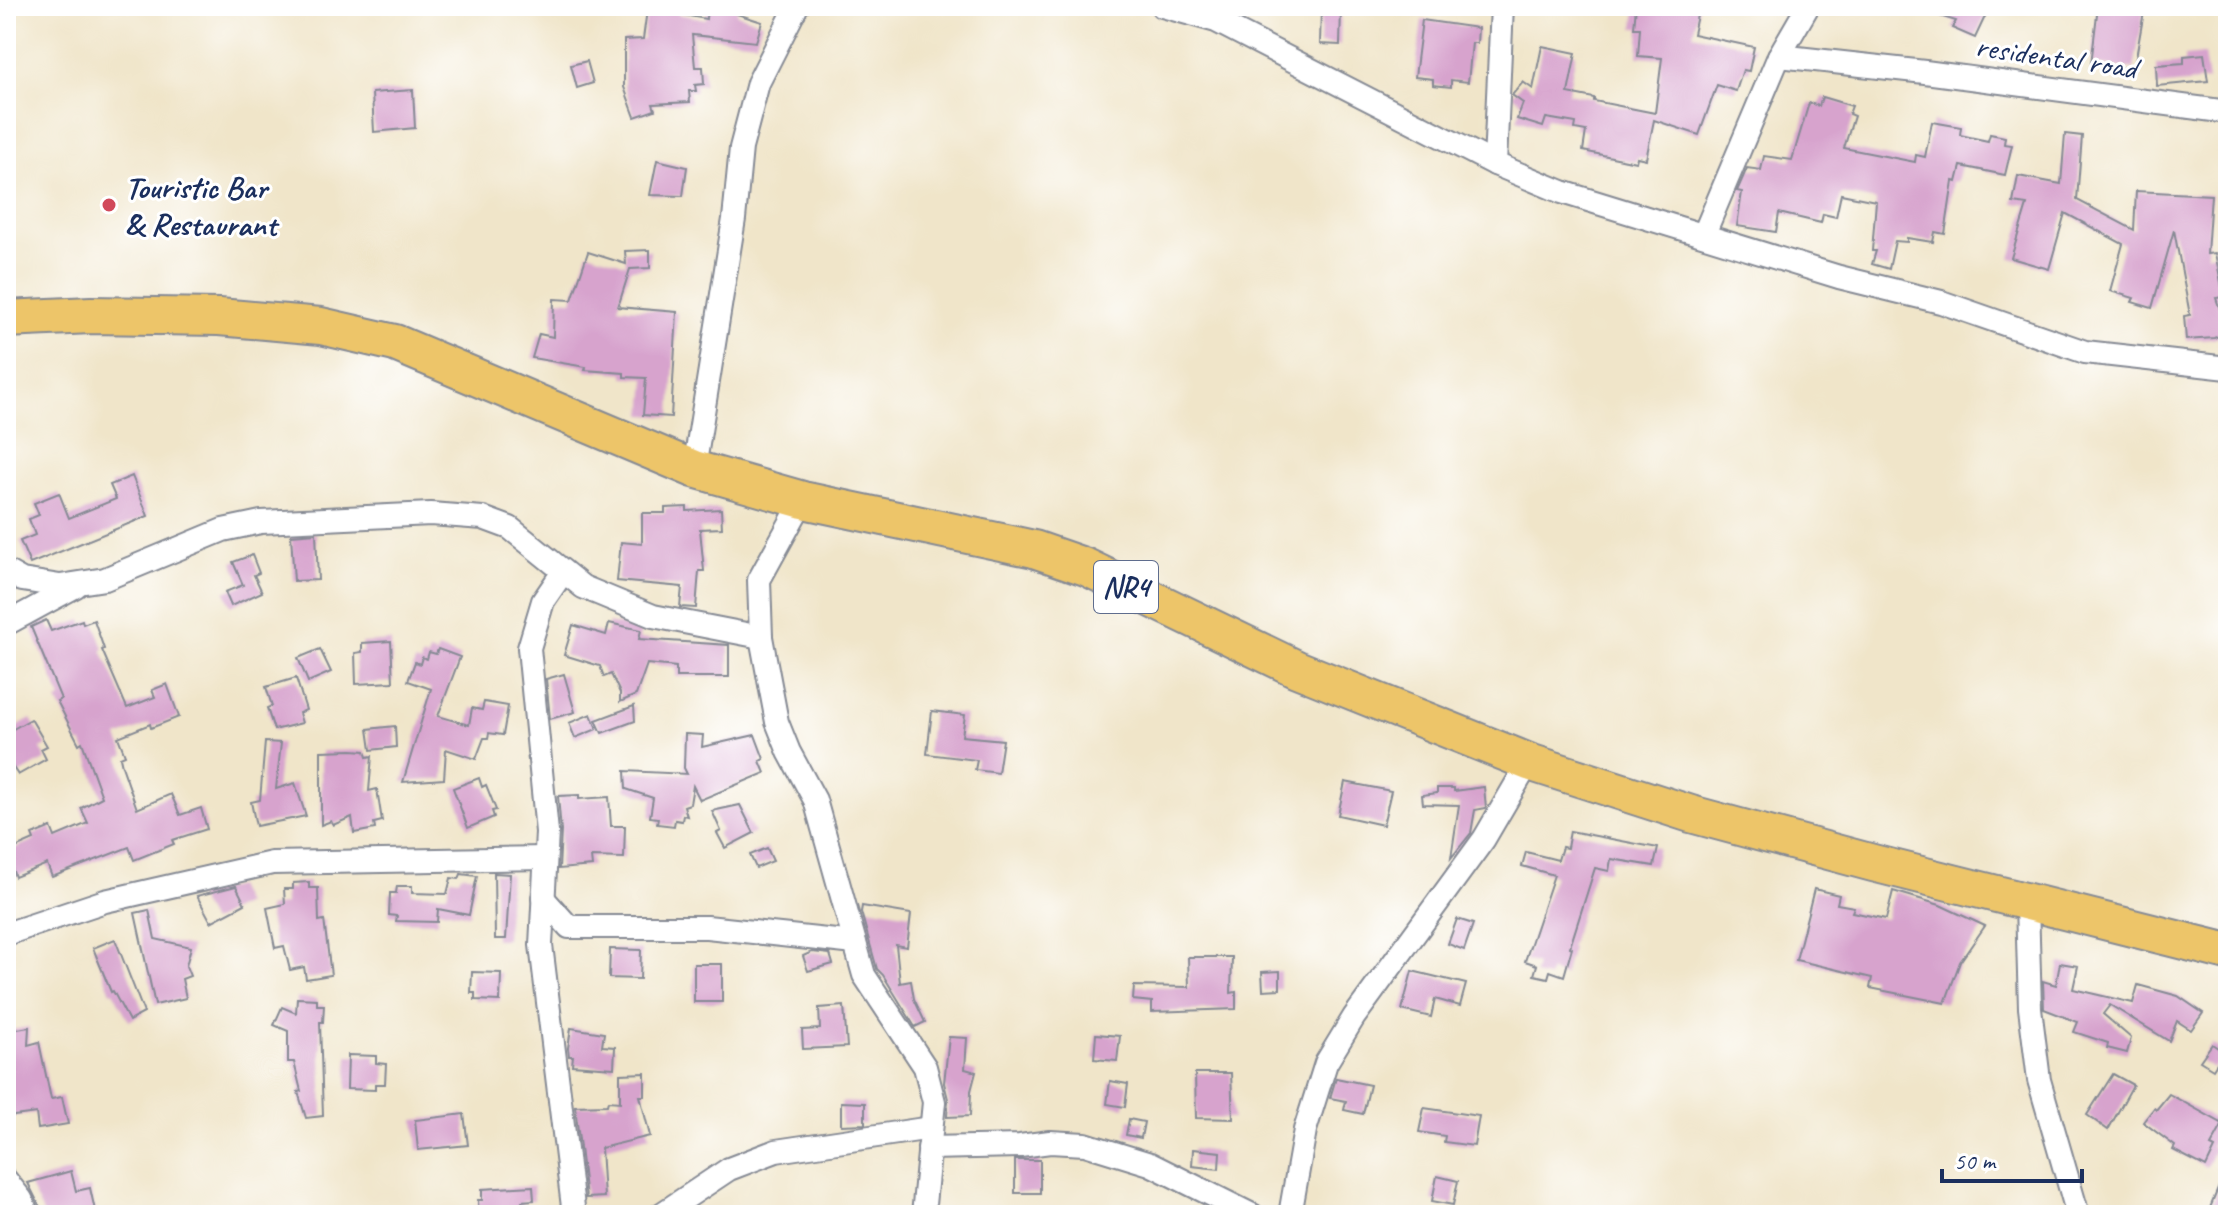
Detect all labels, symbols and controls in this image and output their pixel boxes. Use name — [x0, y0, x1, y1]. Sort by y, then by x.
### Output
street label: residental road — [1973, 25, 2145, 89]
place label: Touristic Bar & Restaurant — [125, 167, 280, 245]
marker: Touristic Bar & Restaurant — [100, 196, 118, 214]
road number: NR4 — [1094, 561, 1158, 613]
scale bar — [1942, 1133, 2082, 1183]
text: 50 m — [1954, 1146, 1997, 1176]

